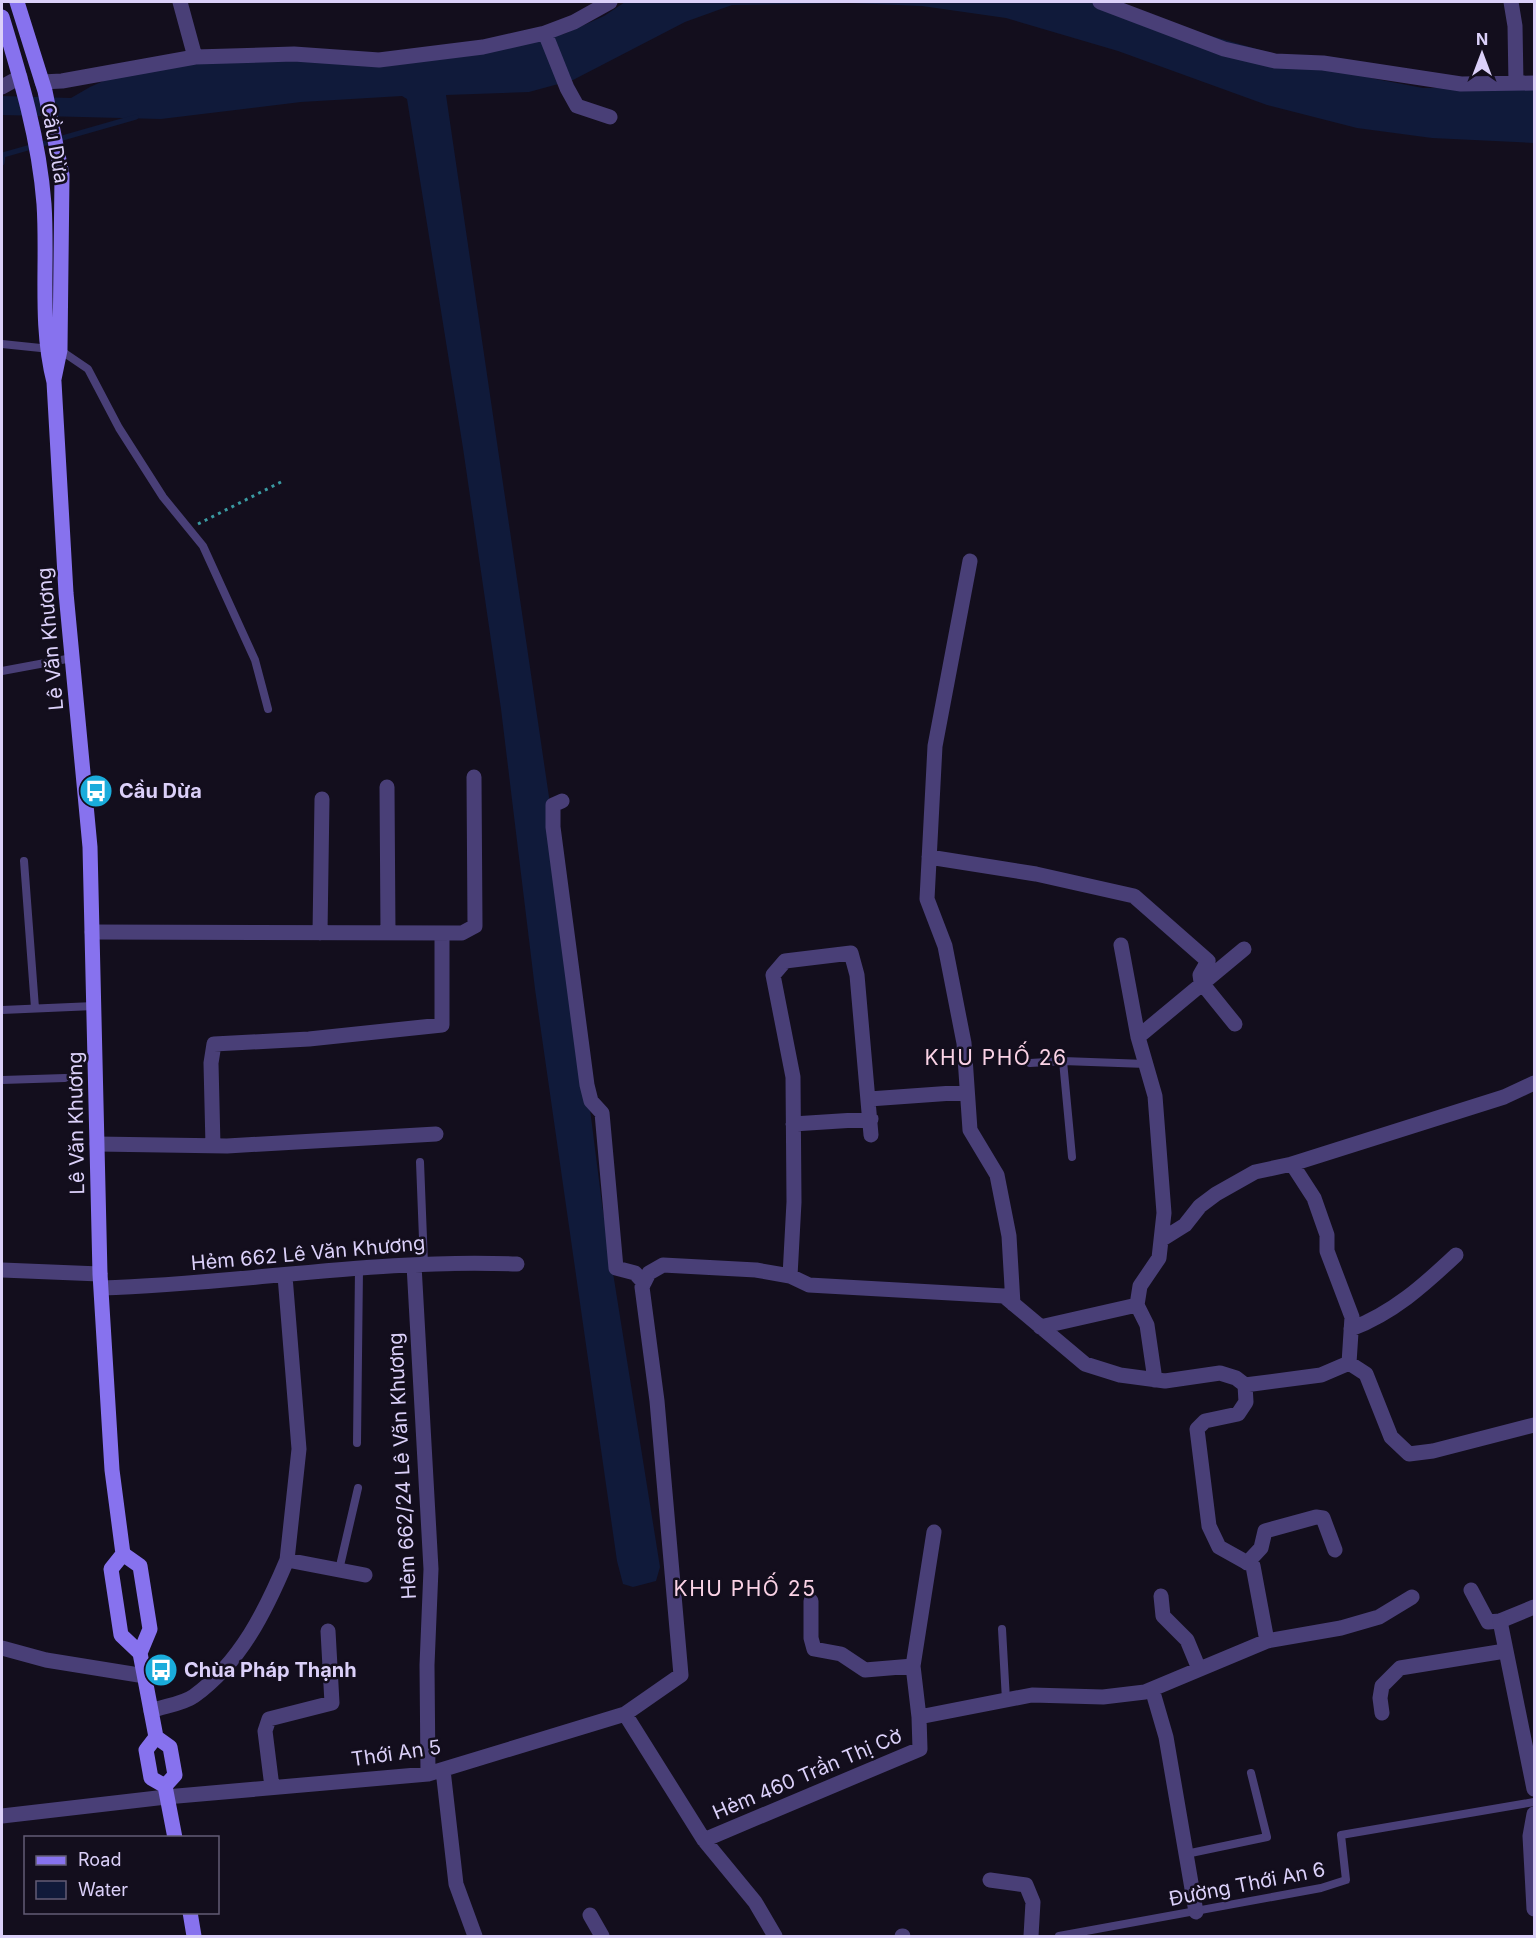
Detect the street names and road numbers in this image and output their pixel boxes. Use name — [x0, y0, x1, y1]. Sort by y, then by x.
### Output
street label: Cầu Dừa — [36, 101, 74, 185]
street label: Lê Văn Khương — [32, 567, 68, 711]
street label: Lê Văn Khương — [63, 1051, 89, 1195]
street label: Hẻm 662 Lê Văn Khương — [190, 1231, 426, 1275]
street label: Hẻm 662/24 Lê Văn Khương — [383, 1332, 421, 1600]
street label: Hẻm 460 Trần Thị Cờ — [709, 1723, 905, 1825]
street label: Thới An 5 — [349, 1735, 443, 1771]
street label: Đường Thới An 6 — [1167, 1857, 1327, 1911]

